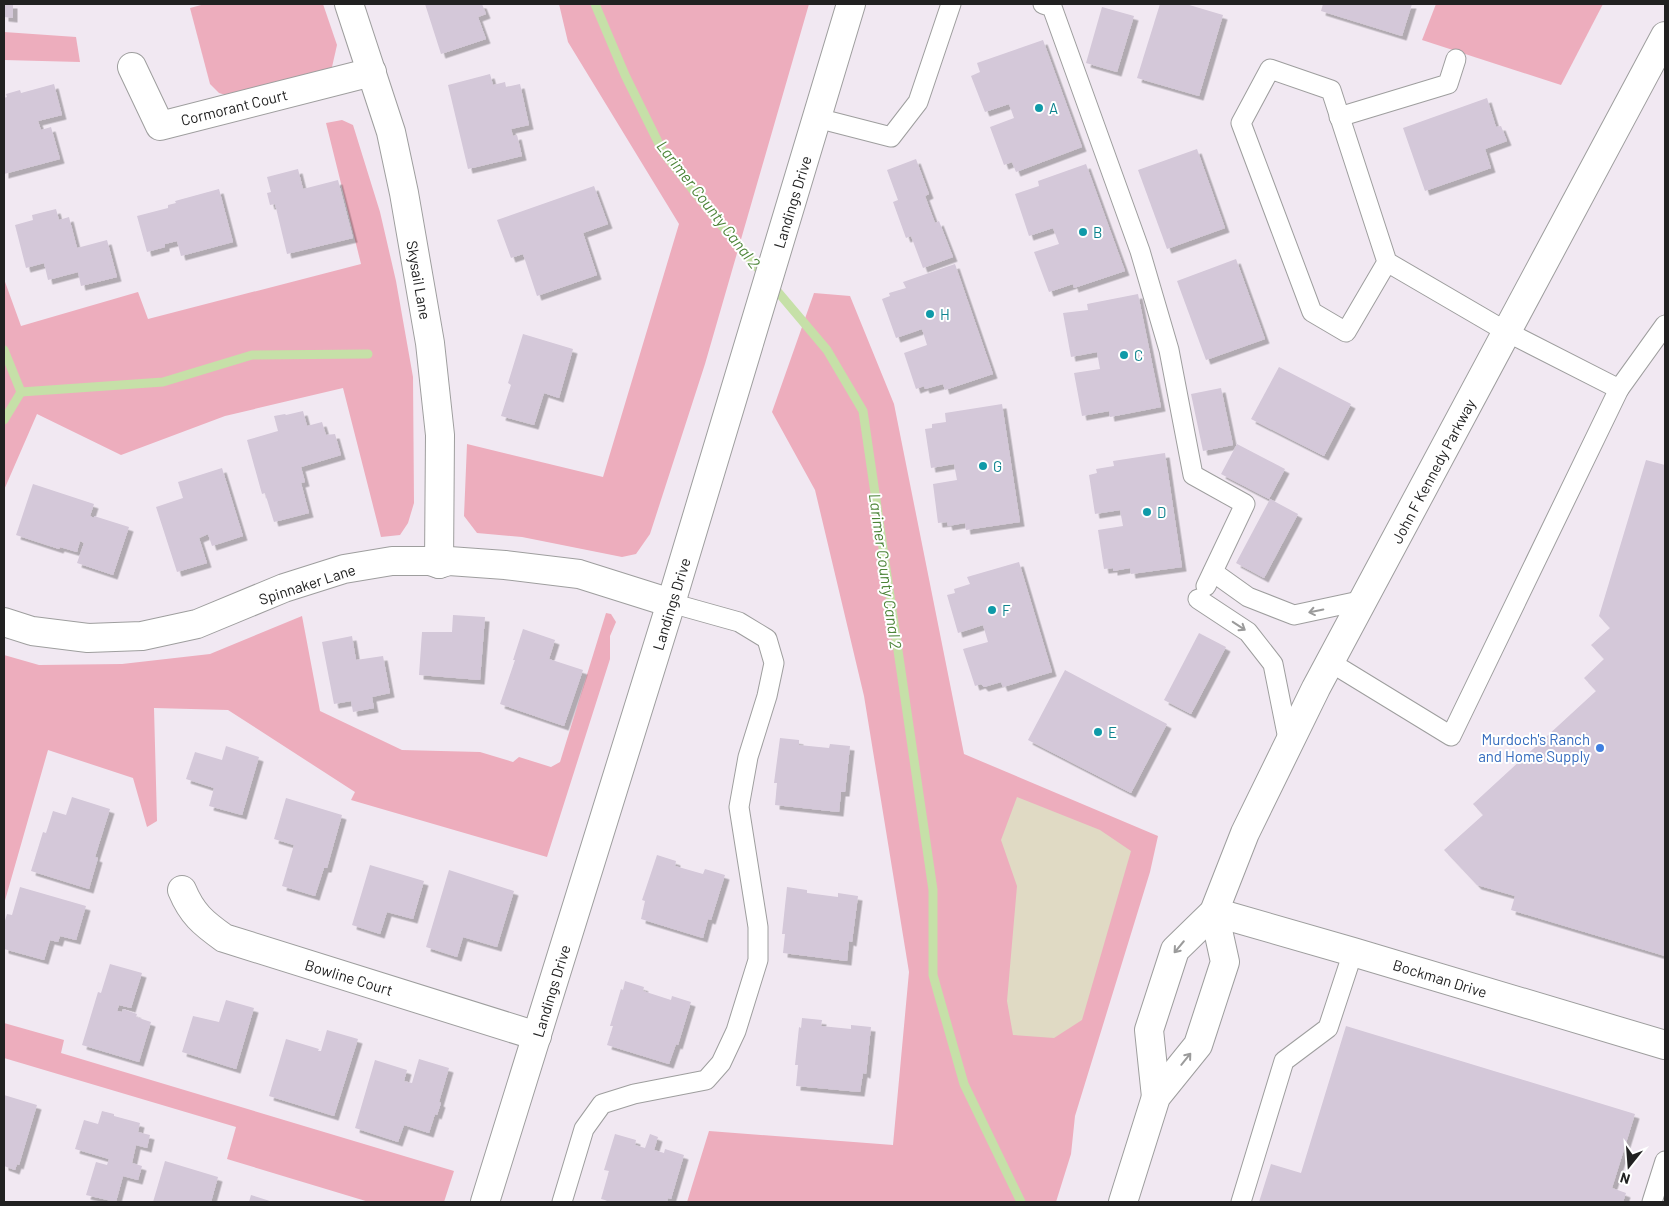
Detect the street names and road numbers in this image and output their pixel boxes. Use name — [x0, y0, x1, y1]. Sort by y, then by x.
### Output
street label: Cormorant Court — [179, 85, 289, 129]
street label: Landings Drive — [769, 154, 815, 250]
street label: Skysail Lane — [403, 239, 435, 321]
street label: John F Kennedy Parkway — [1387, 396, 1479, 546]
street label: Landings Drive — [648, 556, 694, 652]
street label: Spinnaker Lane — [256, 560, 358, 608]
street label: Landings Drive — [528, 943, 574, 1039]
street label: Bowline Court — [303, 955, 395, 999]
street label: Bockman Drive — [1391, 955, 1489, 1001]

